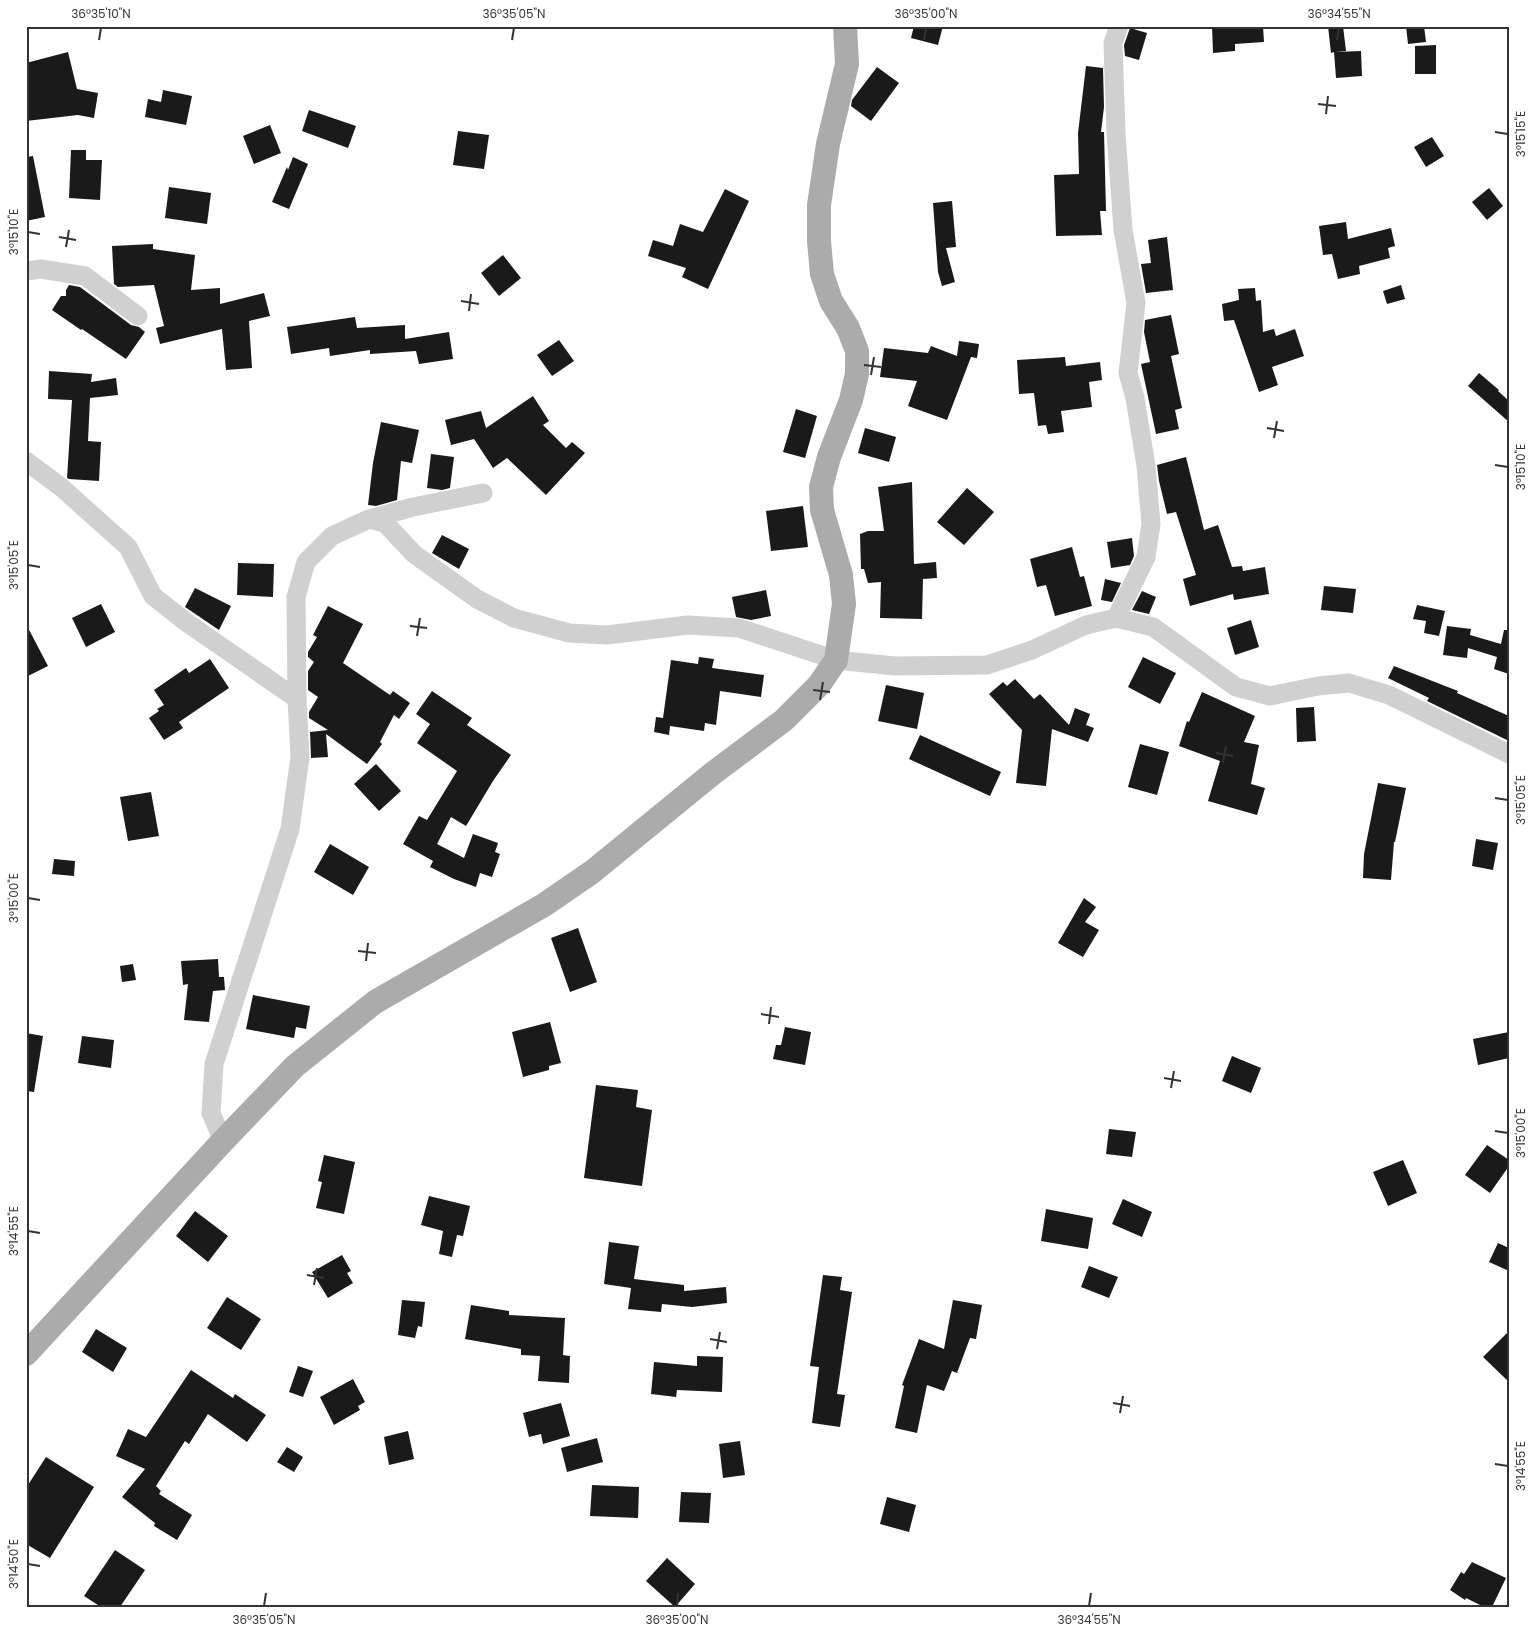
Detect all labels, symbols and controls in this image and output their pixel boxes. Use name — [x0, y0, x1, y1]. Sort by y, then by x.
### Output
text: 36°35'10"N — [71, 5, 131, 22]
text: 36°35'05"N — [482, 5, 546, 22]
text: 36°35'00"N — [894, 5, 958, 22]
text: 36°34'55"N — [1307, 5, 1371, 22]
text: 3°15'15"E — [1512, 111, 1529, 157]
text: 3°15'10"E — [5, 209, 22, 255]
text: 3°15'10"E — [1512, 444, 1529, 490]
text: 3°15'05"E — [5, 540, 22, 590]
text: 3°15'05"E — [1512, 775, 1529, 825]
text: 3°15'00"E — [5, 873, 22, 923]
text: 3°15'00"E — [1512, 1108, 1529, 1158]
text: 3°14'55"E — [5, 1206, 22, 1256]
text: 3°14'55"E — [1512, 1441, 1529, 1491]
text: 3°14'50"E — [5, 1539, 22, 1589]
text: 36°35'05"N — [232, 1611, 296, 1628]
text: 36°35'00"N — [645, 1611, 709, 1628]
text: 36°34'55"N — [1057, 1611, 1121, 1628]

